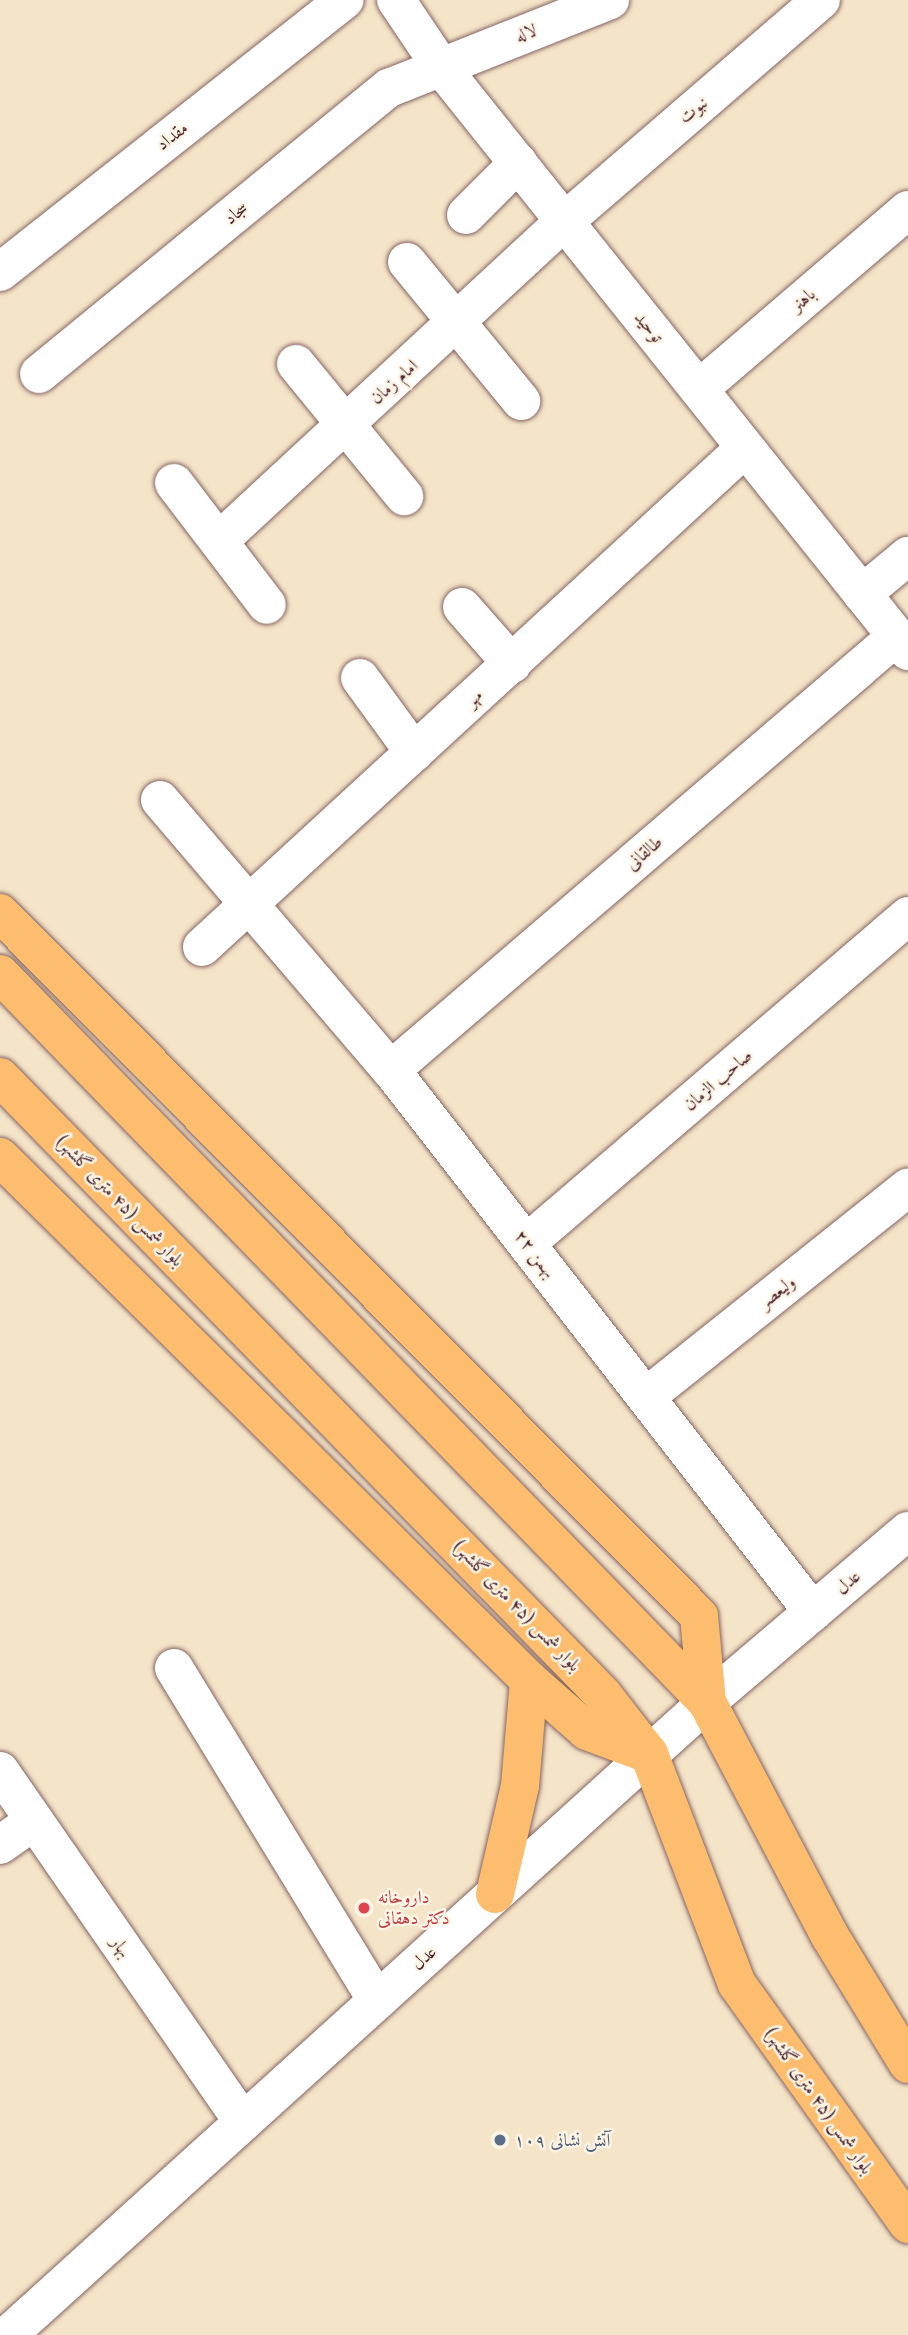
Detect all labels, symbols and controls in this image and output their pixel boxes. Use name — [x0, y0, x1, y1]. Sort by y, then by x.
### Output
street label: لاله — [512, 19, 540, 47]
street label: نبوت — [674, 92, 712, 128]
street label: مقداد — [152, 117, 192, 155]
street label: سجاد — [220, 197, 252, 229]
street label: باهنر — [786, 283, 820, 317]
street label: توحید — [630, 307, 668, 347]
street label: امام زمان — [366, 355, 422, 409]
street label: مهر — [461, 685, 487, 711]
street label: طالقانی — [621, 831, 667, 875]
street label: صاحب الزمان — [679, 1044, 757, 1116]
street label: بلوار شمس (۴۵ متری گلشهر) — [52, 1131, 188, 1271]
street label: ۲۲ بهمن — [510, 1226, 560, 1282]
street label: ولیعصر — [754, 1271, 800, 1313]
street label: بلوار شمس (۴۵ متری گلشهر) — [449, 1536, 585, 1676]
street label: عدل — [831, 1565, 865, 1599]
place label: داروخانه دکتر دهقانی — [378, 1887, 450, 1930]
marker: داروخانه دکتر دهقانی — [356, 1900, 372, 1916]
street label: بهار — [106, 1932, 136, 1962]
street label: عدل — [407, 1941, 441, 1975]
street label: بلوار شمس (۴۵ متری گلشهر) — [760, 2024, 878, 2178]
place label: آتش نشانی ۱۰۹ — [514, 2129, 610, 2151]
marker: آتش نشانی ۱۰۹ — [492, 2132, 508, 2148]

